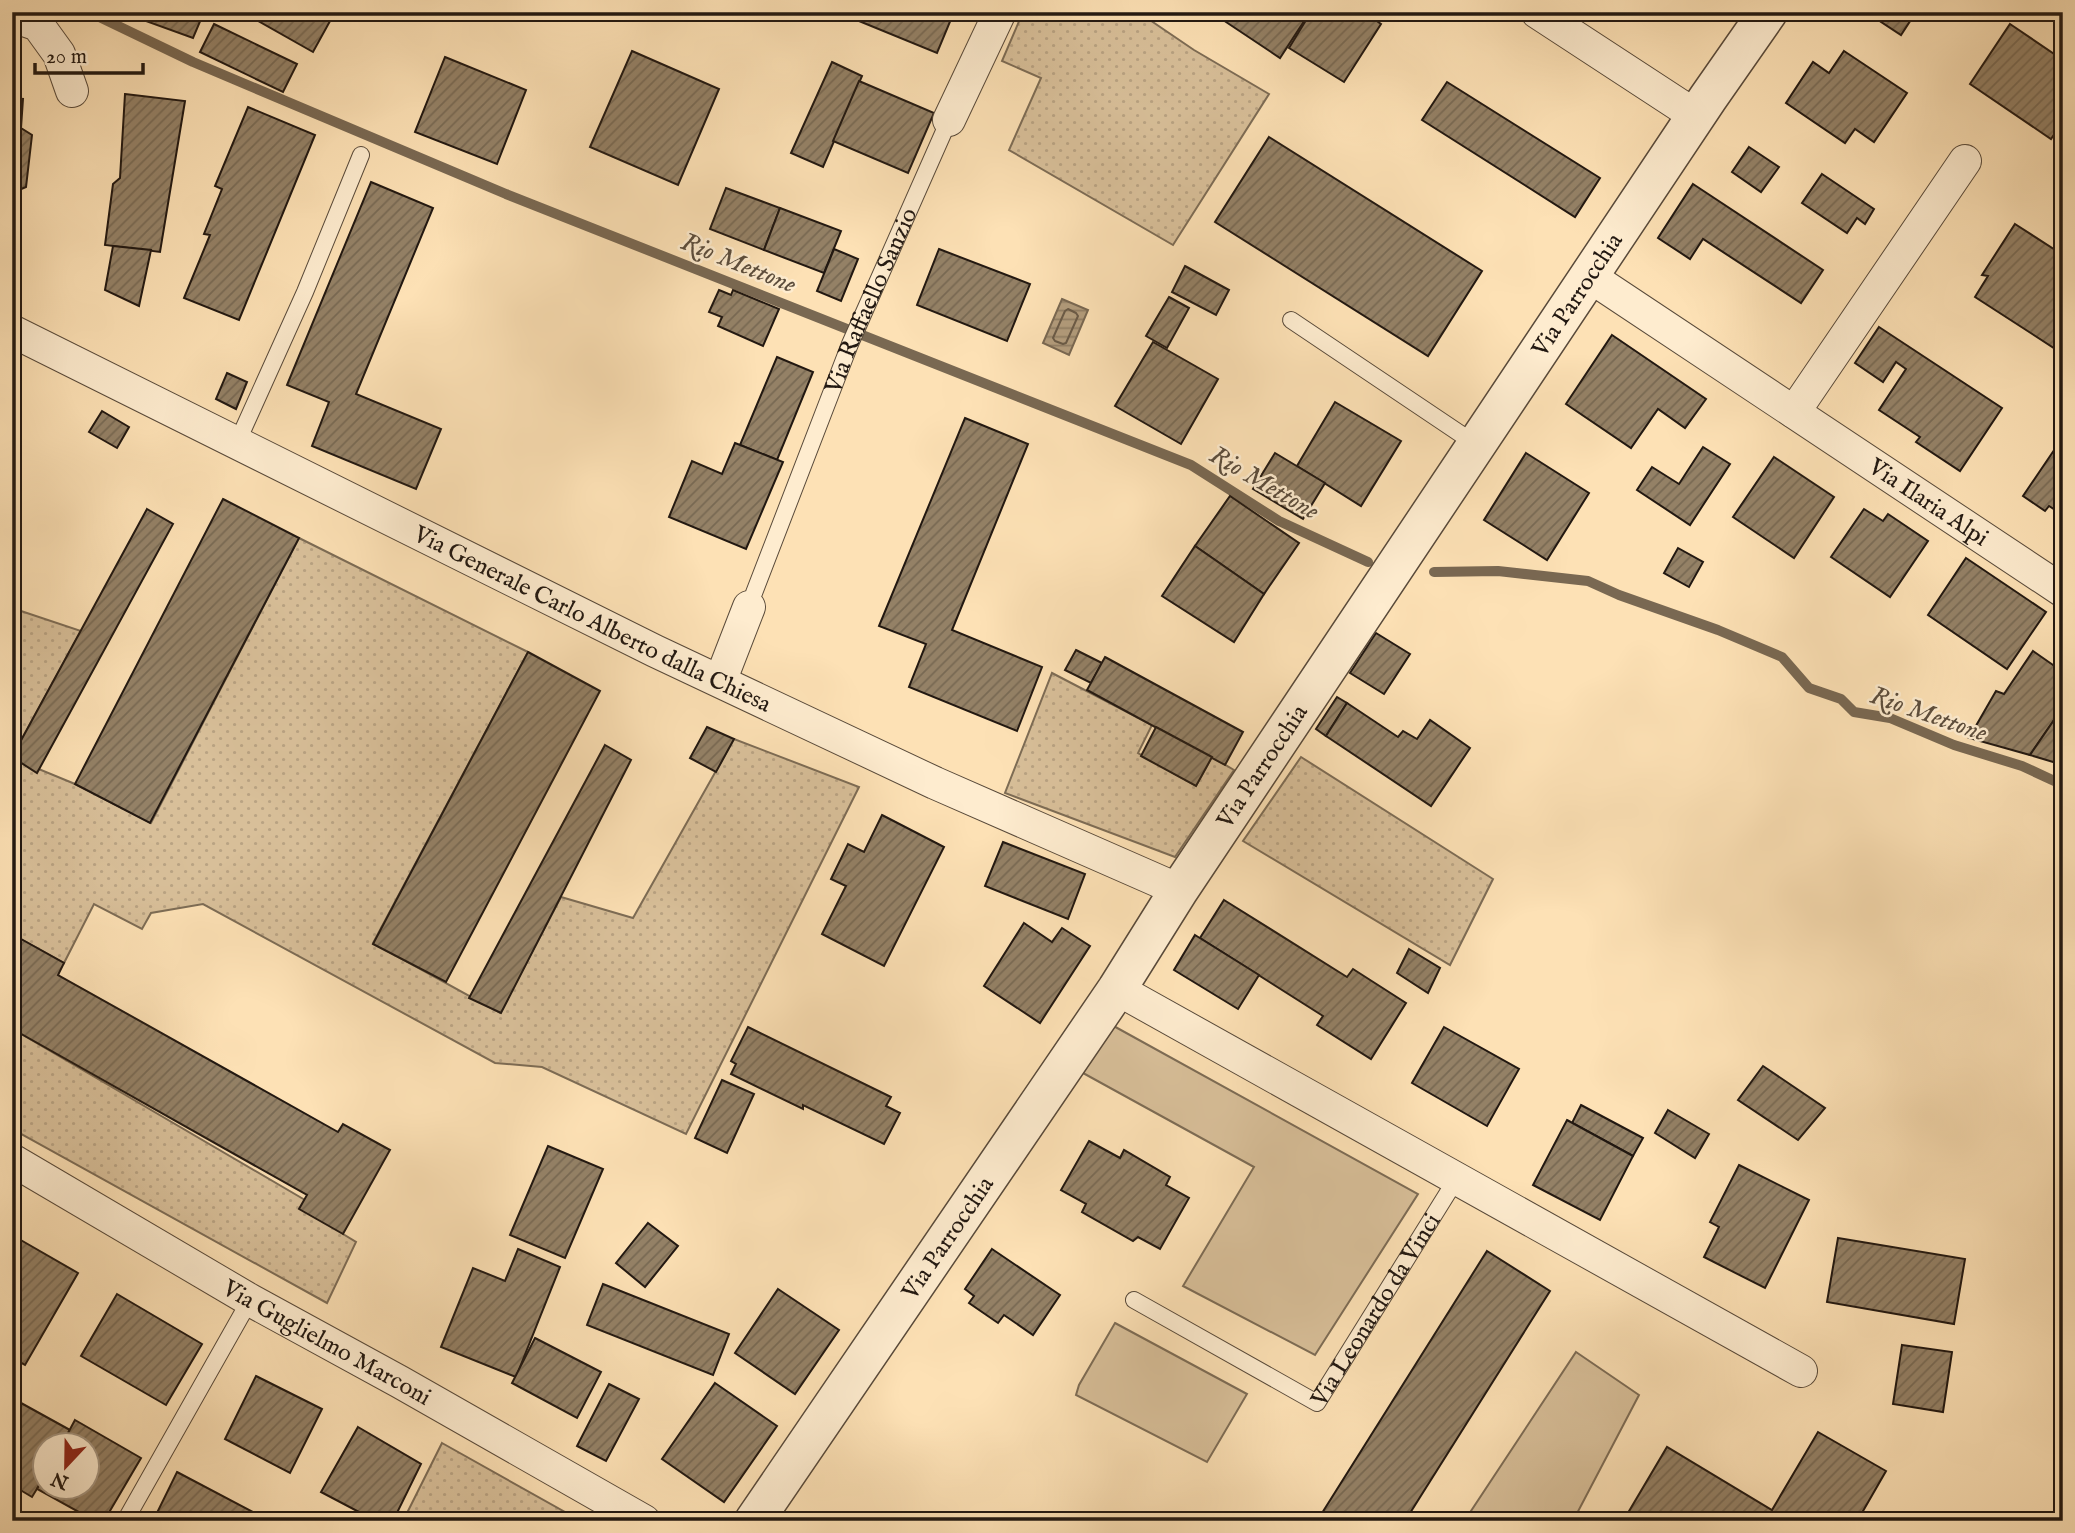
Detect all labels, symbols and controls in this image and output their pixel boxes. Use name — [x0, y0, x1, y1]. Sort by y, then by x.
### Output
scale bar — [35, 32, 144, 76]
text: 20 m — [46, 44, 87, 71]
street label: Via Raffaello Sanzio — [818, 203, 925, 399]
water label: Rio Mettone — [676, 225, 801, 302]
street label: Via Parrocchia — [1525, 227, 1631, 364]
water label: Rio Mettone — [1203, 439, 1325, 528]
street label: Via Ilaria Alpi — [1861, 451, 1994, 554]
street label: Via Generale Carlo Alberto dalla Chiesa — [407, 519, 776, 721]
water label: Rio Mettone — [1866, 679, 1992, 750]
street label: Via Parrocchia — [1210, 698, 1316, 836]
street label: Via Parrocchia — [895, 1170, 1002, 1307]
street label: Via Leonardo da Vinci — [1304, 1208, 1448, 1414]
street label: Via Guglielmo Marconi — [216, 1273, 436, 1413]
north arrow — [32, 1432, 102, 1502]
text: N — [48, 1465, 73, 1494]

